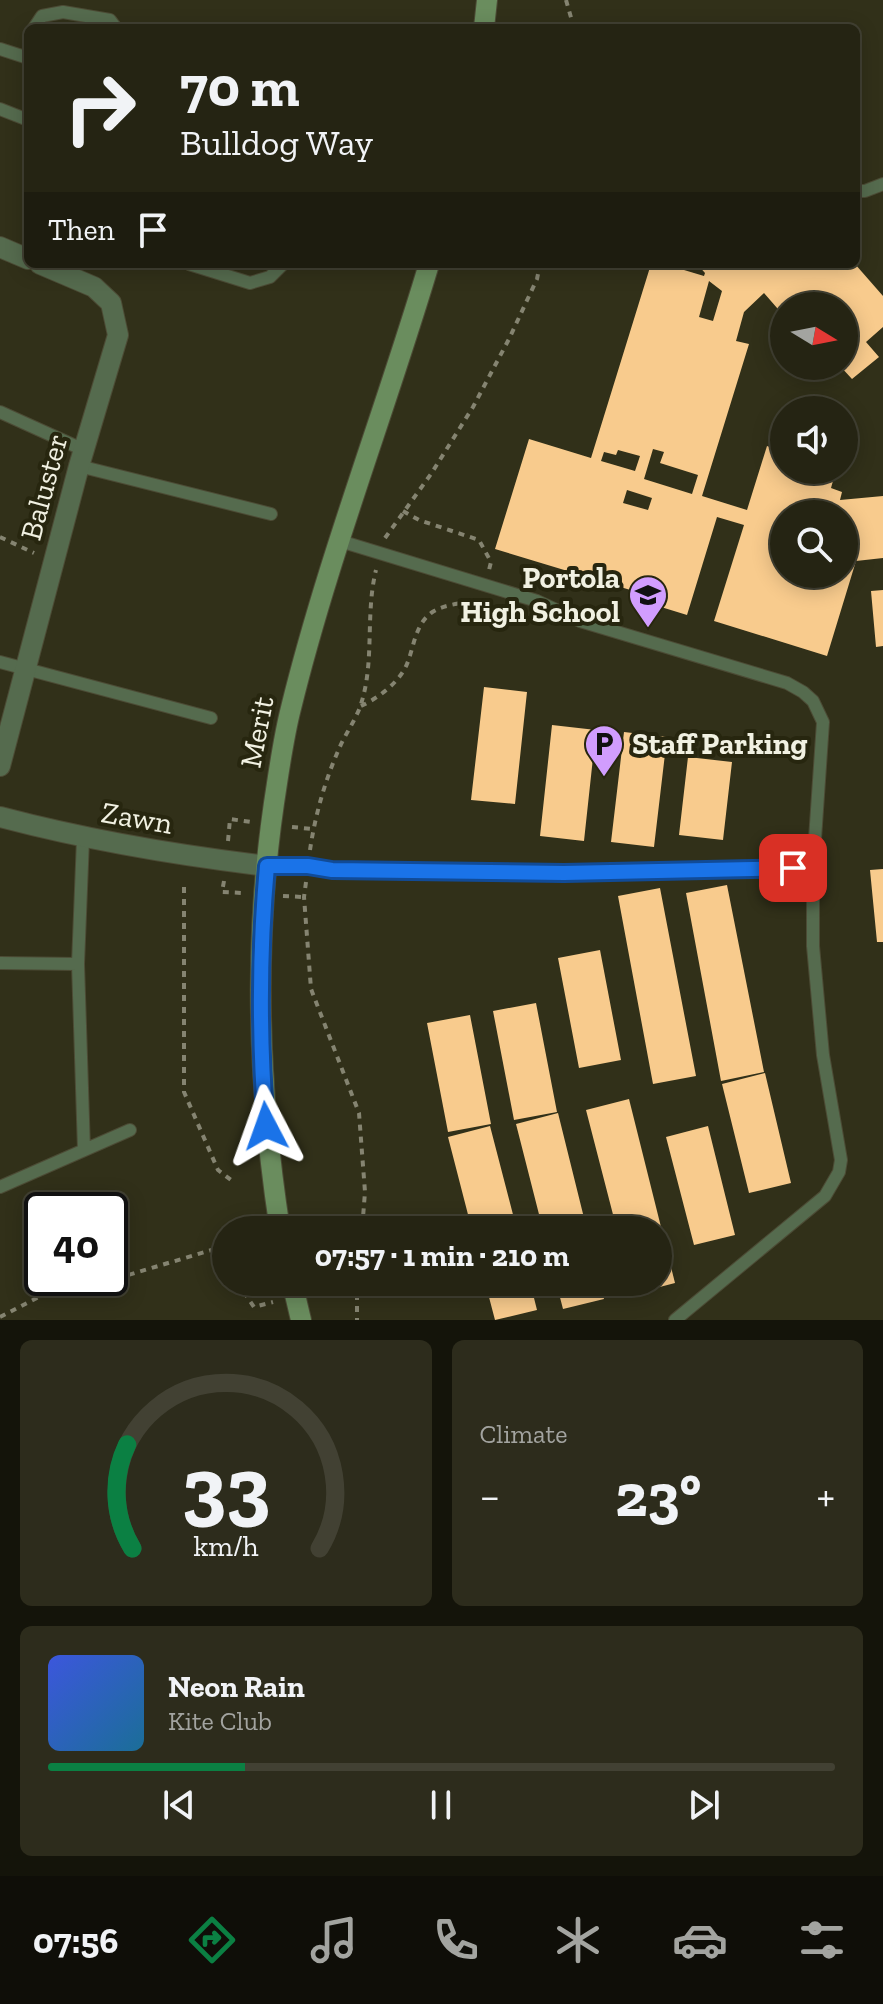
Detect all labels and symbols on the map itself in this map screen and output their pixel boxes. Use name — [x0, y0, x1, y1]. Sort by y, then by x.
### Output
north arrow — [770, 292, 858, 380]
street label: Baluster — [13, 430, 75, 544]
place label: Portola High School — [460, 560, 620, 630]
school or university icon: Portola High School — [627, 574, 669, 629]
street label: Merit — [232, 693, 282, 771]
parking icon: Staff Parking — [583, 723, 625, 778]
place label: Staff Parking — [632, 726, 808, 762]
street label: Zawn — [99, 794, 175, 842]
pin — [759, 834, 827, 902]
position arrow — [224, 1084, 308, 1168]
speed limit sign: 40 — [24, 1192, 128, 1296]

